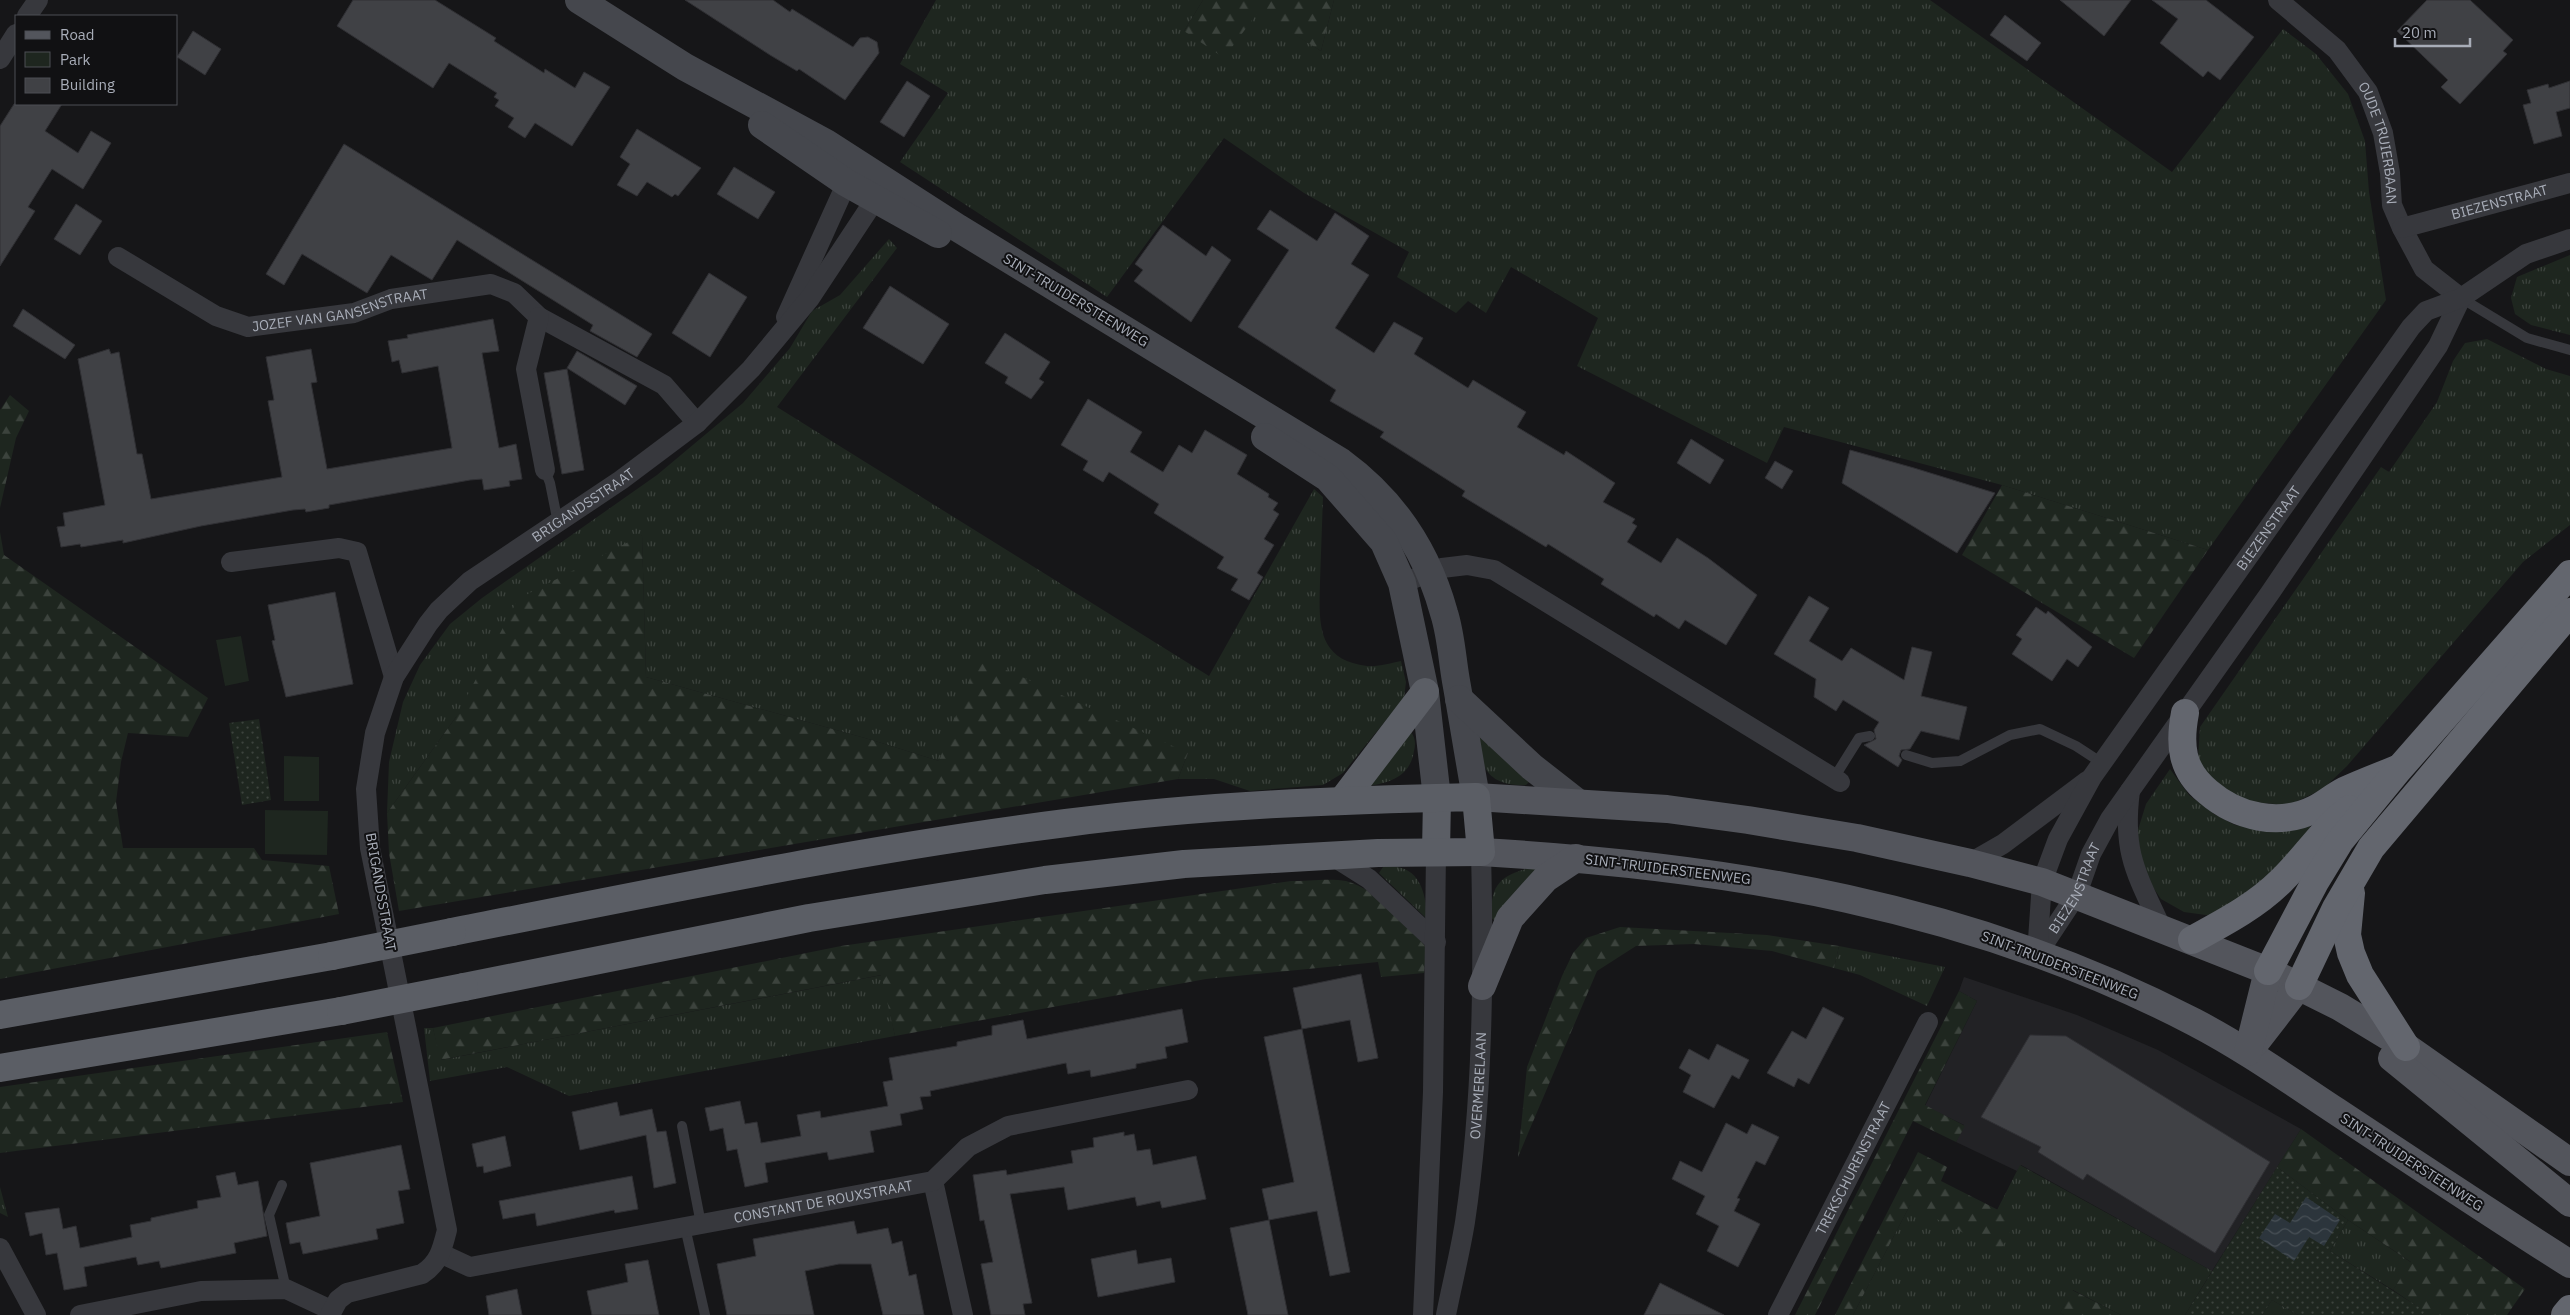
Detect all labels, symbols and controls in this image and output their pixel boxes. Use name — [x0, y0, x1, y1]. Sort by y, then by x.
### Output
legend — [15, 15, 178, 105]
scale bar — [2395, 15, 2470, 47]
text: 20 m — [2402, 23, 2437, 42]
text: Road — [60, 25, 95, 44]
text: Park — [60, 50, 90, 69]
text: Building — [60, 75, 115, 94]
street label: OUDE TRUIERBAAN — [2354, 78, 2401, 205]
street label: BIEZENSTRAAT — [2449, 180, 2550, 223]
street label: SINT-TRUIDERSTEENWEG — [1000, 249, 1152, 351]
street label: JOZEF VAN GANSENSTRAAT — [251, 285, 429, 335]
street label: BRIGANDSSTRAAT — [528, 464, 638, 546]
street label: BIEZENSTRAAT — [2232, 482, 2305, 574]
street label: BRIGANDSSTRAAT — [362, 831, 400, 953]
street label: BIEZENSTRAAT — [2044, 840, 2104, 937]
street label: SINT-TRUIDERSTEENWEG — [1584, 850, 1752, 888]
street label: SINT-TRUIDERSTEENWEG — [1979, 927, 2141, 1003]
street label: OVERMERELAAN — [1466, 1032, 1490, 1140]
street label: TREKSCHURENSTRAAT — [1812, 1098, 1895, 1238]
street label: SINT-TRUIDERSTEENWEG — [2337, 1109, 2487, 1215]
street label: CONSTANT DE ROUXSTRAAT — [732, 1176, 914, 1227]

